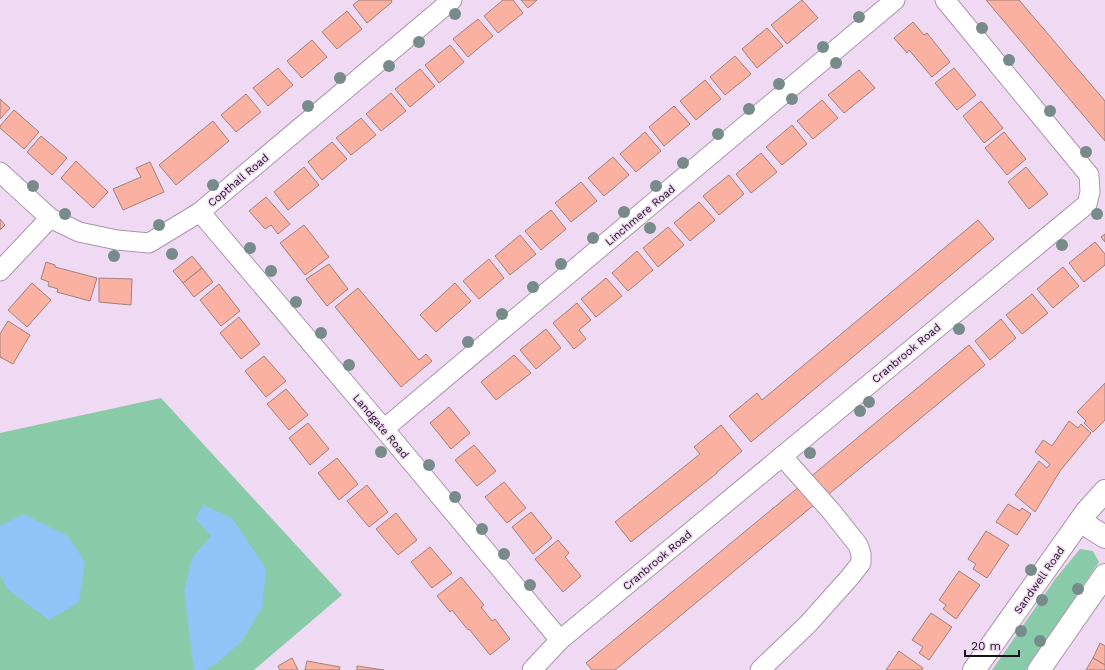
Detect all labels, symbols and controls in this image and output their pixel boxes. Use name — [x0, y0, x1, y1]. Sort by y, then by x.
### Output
street label: Copthall Road — [205, 151, 271, 210]
street label: Linchmere Road — [603, 182, 678, 248]
street label: Cranbrook Road — [869, 321, 943, 386]
street label: Landgate Road — [350, 392, 411, 461]
street label: Cranbrook Road — [620, 528, 694, 593]
street label: Sandwell Road — [1011, 544, 1067, 616]
scale bar — [965, 632, 1019, 658]
text: 20 m — [971, 639, 1001, 653]

